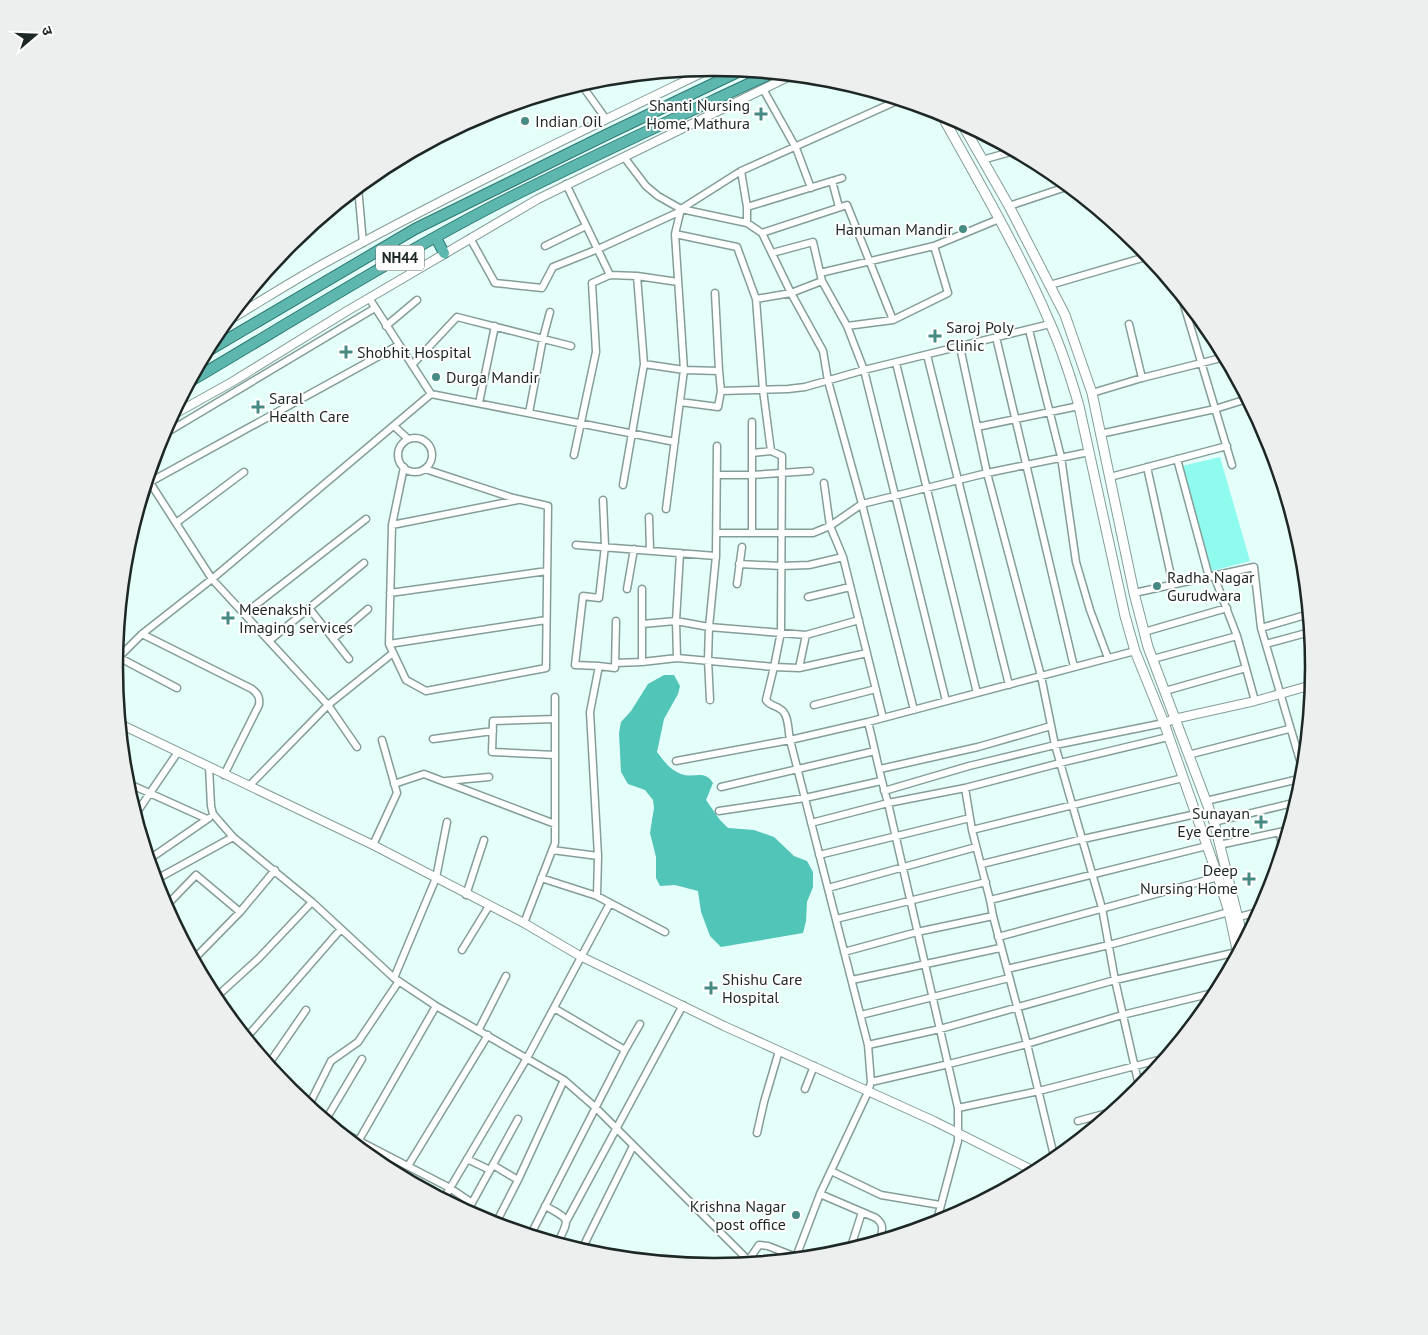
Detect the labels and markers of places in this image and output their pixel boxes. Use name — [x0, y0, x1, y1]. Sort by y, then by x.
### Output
place label: Shanti Nursing Home, Mathura — [646, 95, 750, 133]
marker: Shanti Nursing Home, Mathura — [754, 107, 768, 121]
place label: Indian Oil — [535, 111, 602, 131]
marker: Indian Oil — [519, 115, 531, 127]
place label: Hanuman Mandir — [835, 219, 954, 239]
marker: Hanuman Mandir — [957, 223, 969, 235]
place label: Saroj Poly Clinic — [946, 317, 1015, 355]
marker: Saroj Poly Clinic — [928, 329, 942, 343]
place label: Shobhit Hospital — [357, 342, 472, 362]
marker: Shobhit Hospital — [339, 345, 353, 359]
place label: Durga Mandir — [446, 367, 540, 387]
marker: Durga Mandir — [430, 371, 442, 383]
place label: Saral Health Care — [269, 388, 349, 426]
marker: Saral Health Care — [251, 400, 265, 414]
place label: Radha Nagar Gurudwara — [1167, 567, 1255, 605]
marker: Radha Nagar Gurudwara — [1151, 580, 1163, 592]
place label: Meenakshi Imaging services — [239, 599, 353, 637]
marker: Meenakshi Imaging services — [221, 611, 235, 625]
place label: Sunayan Eye Centre — [1177, 803, 1250, 841]
marker: Sunayan Eye Centre — [1254, 815, 1268, 829]
place label: Deep Nursing Home — [1140, 860, 1238, 898]
marker: Deep Nursing Home — [1242, 872, 1256, 886]
place label: Shishu Care Hospital — [722, 969, 802, 1007]
marker: Shishu Care Hospital — [704, 981, 718, 995]
place label: Krishna Nagar post office — [690, 1196, 787, 1234]
marker: Krishna Nagar post office — [790, 1209, 802, 1221]

